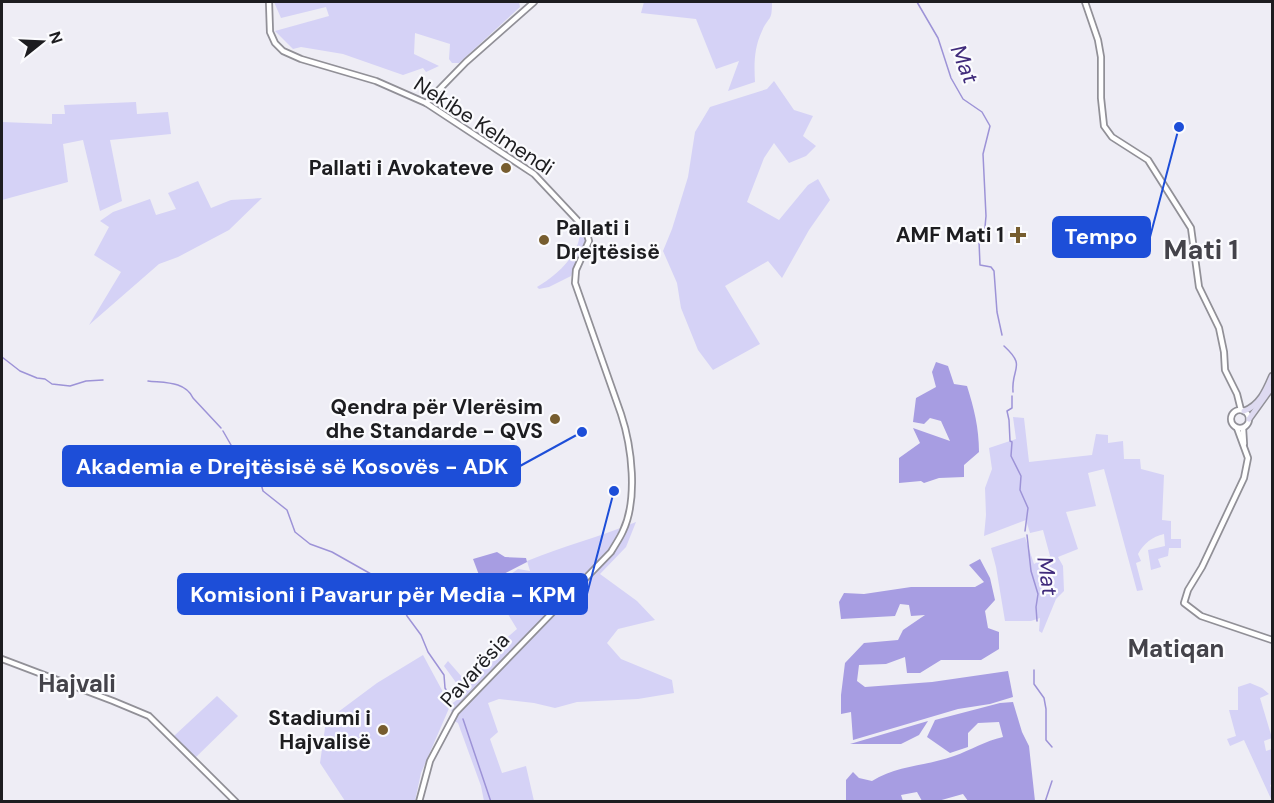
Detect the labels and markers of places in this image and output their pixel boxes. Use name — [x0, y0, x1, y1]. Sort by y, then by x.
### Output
place label: Pallati i Avokateve — [309, 154, 494, 182]
marker: Pallati i Avokateve — [499, 161, 513, 175]
place label: Pallati i Drejtësisë — [556, 214, 660, 266]
callout: Tempo — [1053, 217, 1150, 257]
place label: AMF Mati 1 — [896, 221, 1004, 249]
marker: AMF Mati 1 — [1009, 226, 1027, 244]
marker: Pallati i Drejtësisë — [537, 233, 551, 247]
place label: Qendra për Vlerësim dhe Standarde - QVS — [325, 393, 543, 445]
marker: Qendra për Vlerësim dhe Standarde - QVS — [548, 412, 562, 426]
callout: Akademia e Drejtësisë së Kosovës - ADK — [63, 446, 520, 486]
callout: Komisioni i Pavarur për Media - KPM — [178, 574, 587, 614]
place label: Stadiumi i Hajvalisë — [268, 704, 371, 756]
marker: Stadiumi i Hajvalisë — [376, 723, 390, 737]

